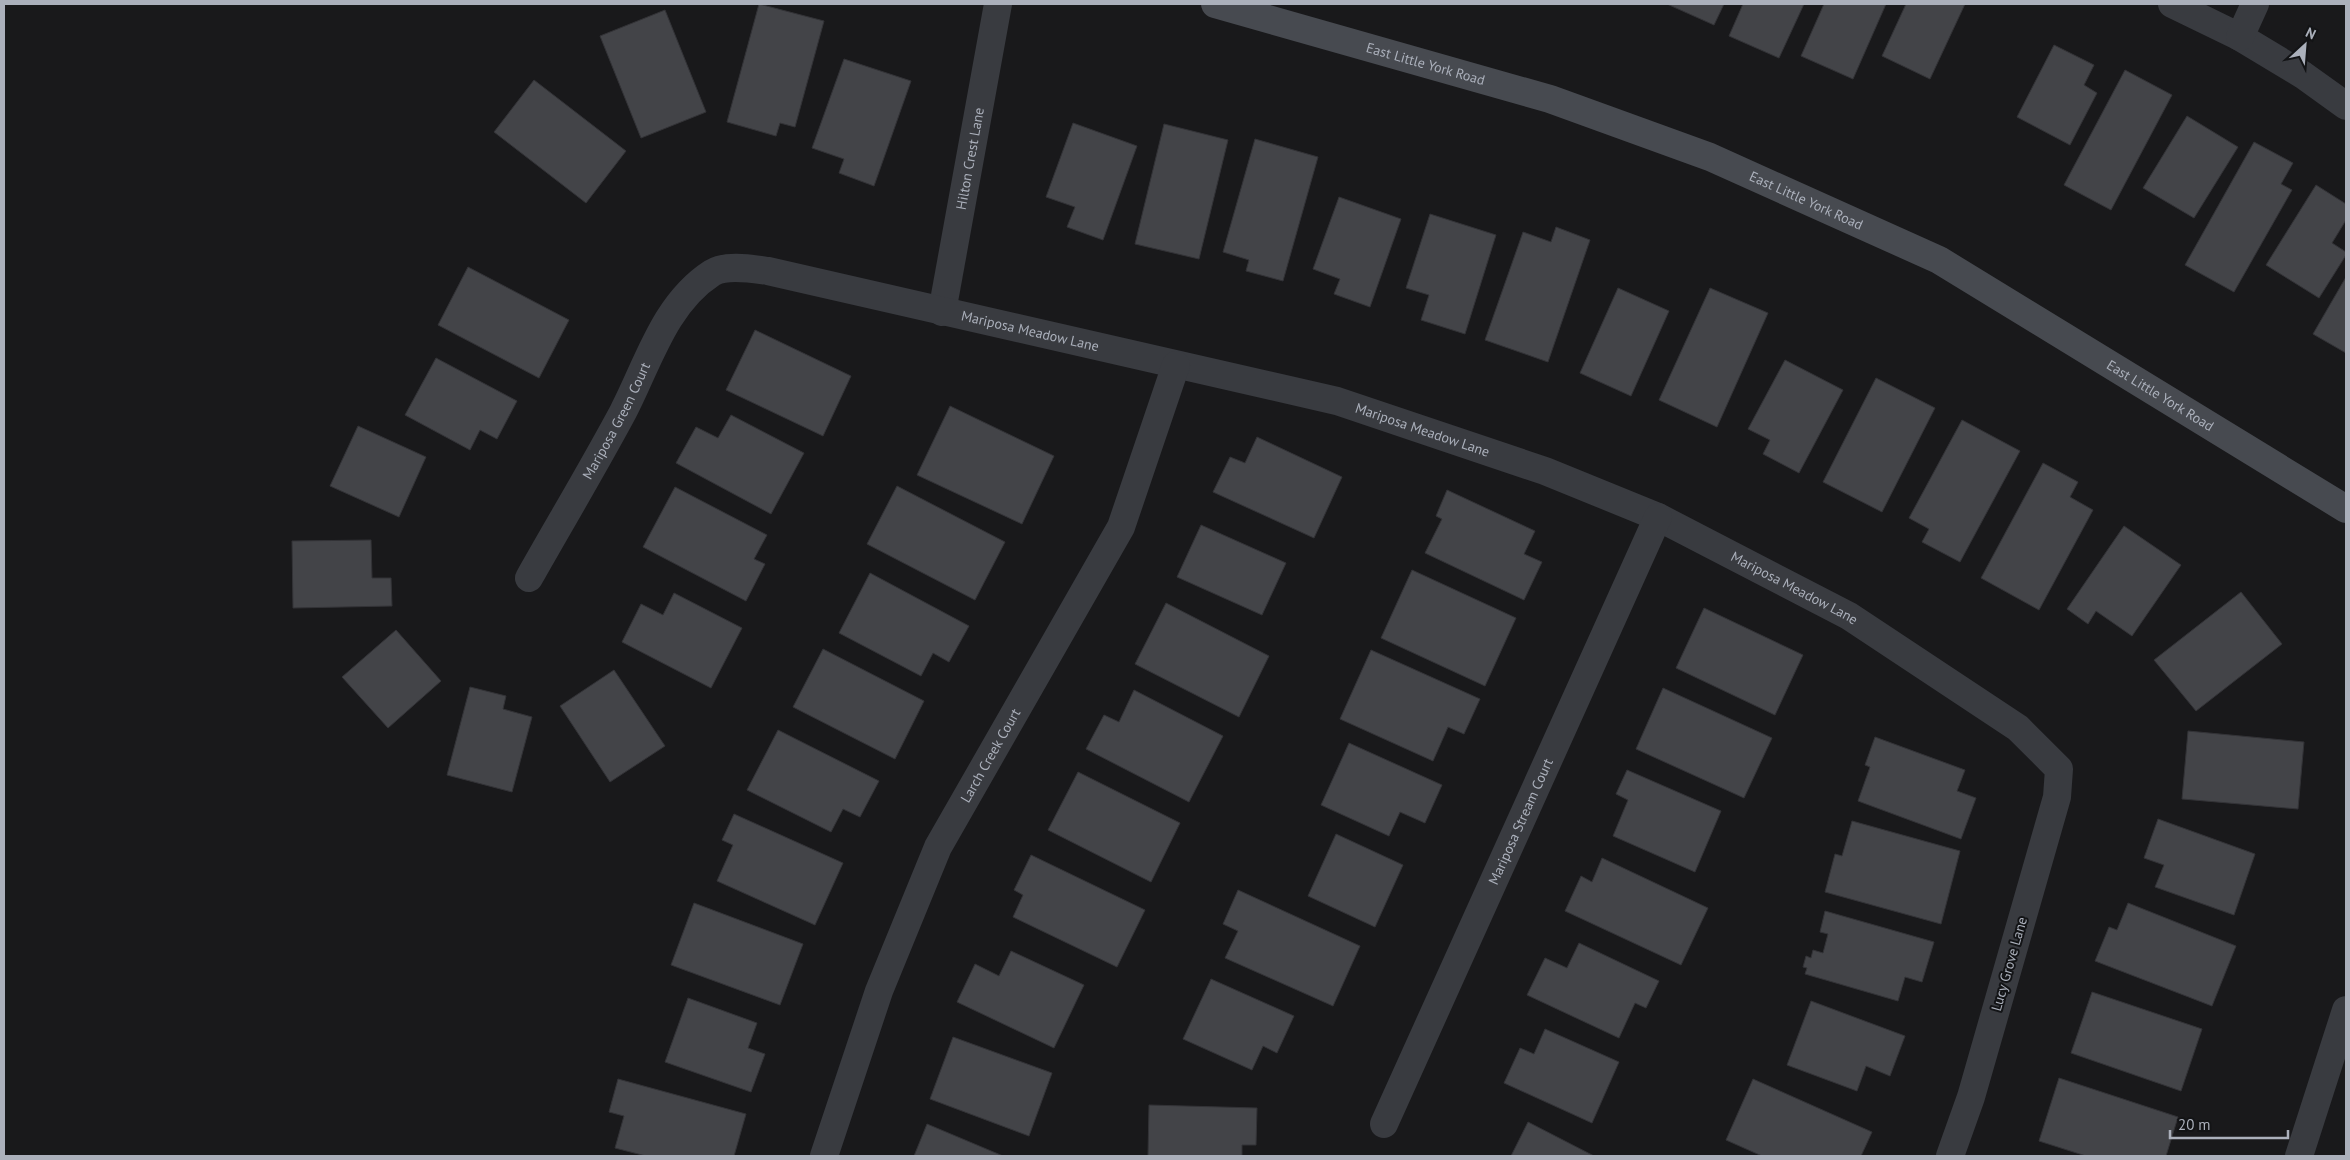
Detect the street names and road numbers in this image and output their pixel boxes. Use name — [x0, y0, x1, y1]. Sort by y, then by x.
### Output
street label: East Little York Road — [1364, 38, 1487, 89]
street label: Hilton Crest Lane — [952, 106, 988, 211]
street label: East Little York Road — [1747, 167, 1866, 234]
street label: Mariposa Meadow Lane — [959, 306, 1101, 355]
street label: East Little York Road — [2103, 356, 2217, 435]
street label: Mariposa Green Court — [578, 359, 654, 483]
street label: Mariposa Meadow Lane — [1353, 399, 1492, 461]
street label: Mariposa Meadow Lane — [1728, 547, 1861, 628]
street label: Larch Creek Court — [956, 705, 1025, 806]
street label: Mariposa Stream Court — [1484, 755, 1557, 888]
street label: Lucy Grove Lane — [1987, 915, 2031, 1013]

